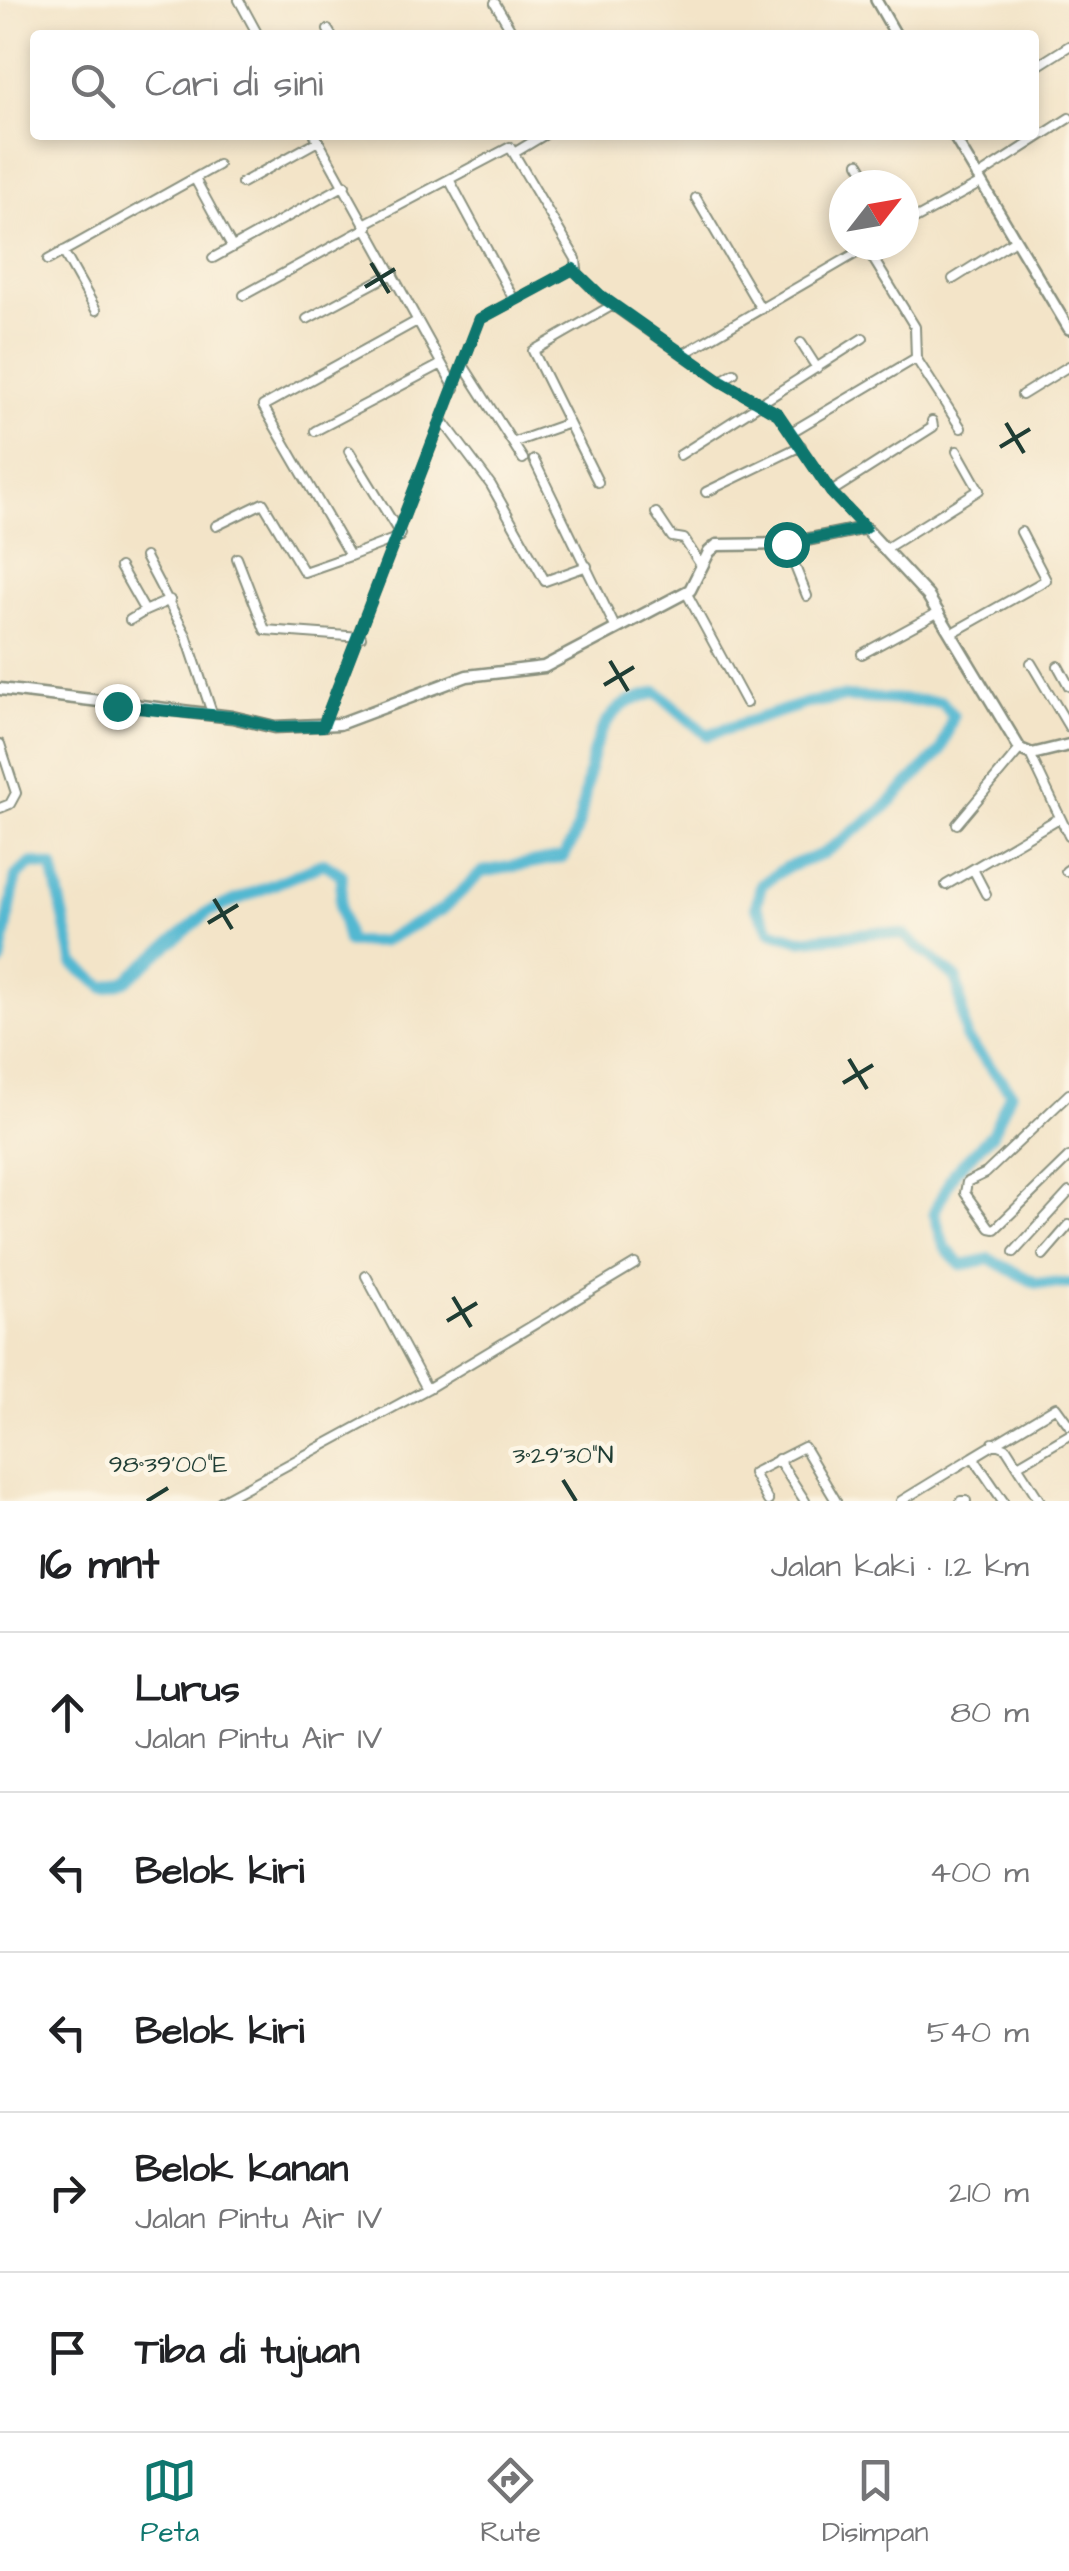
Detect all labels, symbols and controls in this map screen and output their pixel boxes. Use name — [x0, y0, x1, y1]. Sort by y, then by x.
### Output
search box — [30, 30, 1039, 140]
icon: search — [65, 58, 120, 113]
text: Cari di sini — [145, 59, 323, 111]
north arrow — [829, 170, 919, 260]
route start — [764, 522, 810, 568]
route end — [95, 684, 141, 730]
text: 3°29'30"N — [513, 1438, 613, 1473]
text: 98°39'00"E — [108, 1447, 228, 1482]
text: 16 mnt — [40, 1537, 159, 1595]
text: Jalan kaki · 1.2 km — [771, 1544, 1029, 1589]
text: Lurus — [135, 1664, 240, 1716]
icon: ahead — [40, 1685, 95, 1740]
text: 80 m — [950, 1690, 1029, 1735]
text: Jalan Pintu Air IV — [135, 1716, 382, 1761]
icon: left — [40, 1845, 95, 1900]
text: Belok kiri — [135, 1846, 304, 1898]
text: 400 m — [929, 1850, 1029, 1895]
icon: left — [40, 2005, 95, 2060]
text: Belok kiri — [135, 2006, 304, 2058]
text: 540 m — [927, 2010, 1029, 2055]
text: Belok kanan — [135, 2144, 349, 2196]
icon: right — [40, 2165, 95, 2220]
text: 210 m — [949, 2170, 1029, 2215]
text: Jalan Pintu Air IV — [135, 2196, 382, 2241]
icon: arrive — [40, 2325, 95, 2380]
text: Tiba di tujuan — [135, 2326, 360, 2378]
tab: Peta — [141, 2453, 199, 2552]
tab: Rute — [480, 2453, 541, 2552]
tab: Disimpan — [822, 2453, 928, 2552]

